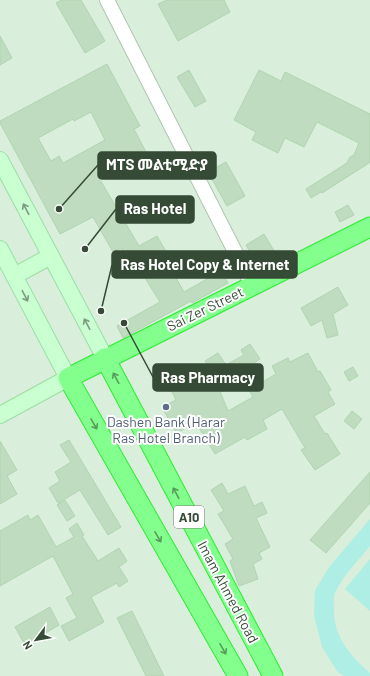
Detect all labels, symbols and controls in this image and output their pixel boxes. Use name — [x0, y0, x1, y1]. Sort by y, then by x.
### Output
callout: MTS መልቲሚድያ — [98, 152, 216, 179]
text: MTS መልቲሚድያ — [106, 155, 208, 173]
callout: Ras Hotel — [116, 196, 194, 223]
text: Ras Hotel — [124, 199, 186, 217]
one-way arrow — [22, 203, 29, 215]
callout: Ras Hotel Copy & Internet — [112, 251, 297, 278]
text: Ras Hotel Copy & Internet — [120, 255, 290, 273]
street label: Sai Zer Street — [164, 283, 246, 334]
one-way arrow — [21, 290, 29, 302]
one-way arrow — [83, 318, 90, 330]
callout: Ras Pharmacy — [153, 364, 263, 391]
text: Ras Pharmacy — [161, 368, 256, 386]
one-way arrow — [111, 372, 119, 384]
marker: Dashen Bank (Harar Ras Hotel Branch) — [161, 402, 171, 412]
place label: Dashen Bank (Harar Ras Hotel Branch) — [107, 413, 225, 446]
one-way arrow — [90, 418, 98, 430]
one-way arrow — [172, 487, 179, 499]
road number: A10 — [174, 506, 204, 528]
one-way arrow — [155, 531, 163, 543]
street label: Imam Ahmed Road — [194, 538, 263, 646]
north arrow — [16, 620, 56, 660]
text: N — [20, 639, 35, 652]
one-way arrow — [219, 643, 227, 655]

